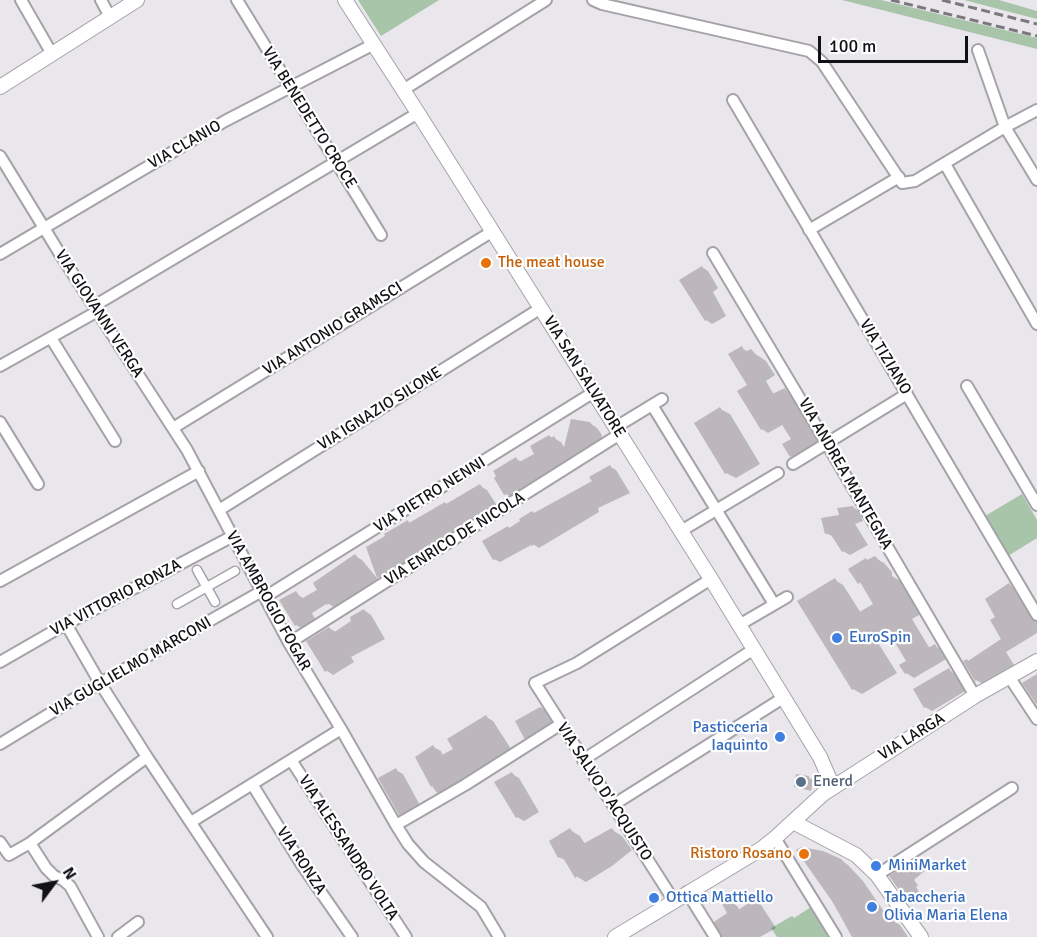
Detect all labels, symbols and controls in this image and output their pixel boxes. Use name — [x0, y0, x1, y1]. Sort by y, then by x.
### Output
scale bar — [821, 24, 971, 62]
text: 100 m — [829, 35, 876, 57]
street label: VIA BENEDETTO CROCE — [258, 44, 360, 192]
street label: VIA CLANIO — [145, 116, 225, 174]
street label: VIA GIOVANNI VERGA — [51, 247, 147, 381]
place label: The meat house — [498, 253, 605, 273]
marker: The meat house — [479, 256, 493, 270]
street label: VIA ANTONIO GRAMSCI — [260, 278, 406, 380]
street label: VIA SAN SALVATORE — [539, 313, 629, 441]
street label: VIA TIZIANO — [855, 316, 915, 398]
street label: VIA IGNAZIO SILONE — [314, 363, 446, 455]
street label: VIA ANDREA MANTEGNA — [794, 395, 896, 553]
street label: VIA PIETRO NENNI — [371, 453, 489, 537]
street label: VIA ENRICO DE NICOLA — [381, 488, 529, 590]
street label: VIA AMBROGIO FOGAR — [222, 528, 314, 674]
street label: VIA VITTORIO RONZA — [47, 555, 185, 641]
street label: VIA GUGLIELMO MARCONI — [47, 613, 215, 721]
place label: EuroSpin — [849, 628, 911, 648]
marker: EuroSpin — [830, 631, 844, 645]
street label: VIA LARGA — [875, 709, 949, 765]
place label: Pasticceria Iaquinto — [693, 718, 768, 756]
street label: VIA SALVO D'ACQUISTO — [552, 719, 656, 865]
marker: Pasticceria Iaquinto — [773, 730, 787, 744]
street label: VIA ALESSANDRO VOLTA — [294, 772, 402, 924]
place label: Enerd — [813, 772, 853, 792]
marker: Enerd — [794, 775, 808, 789]
street label: VIA RONZA — [272, 824, 330, 898]
place label: Ristoro Rosano — [690, 844, 792, 864]
marker: Ristoro Rosano — [797, 847, 811, 861]
north arrow — [24, 853, 84, 913]
place label: MiniMarket — [888, 856, 967, 876]
marker: MiniMarket — [869, 859, 883, 873]
text: N — [58, 863, 81, 883]
place label: Ottica Mattiello — [666, 888, 773, 908]
place label: Tabaccheria Olivia Maria Elena — [884, 888, 1008, 926]
marker: Ottica Mattiello — [647, 891, 661, 905]
marker: Tabaccheria Olivia Maria Elena — [865, 900, 879, 914]

